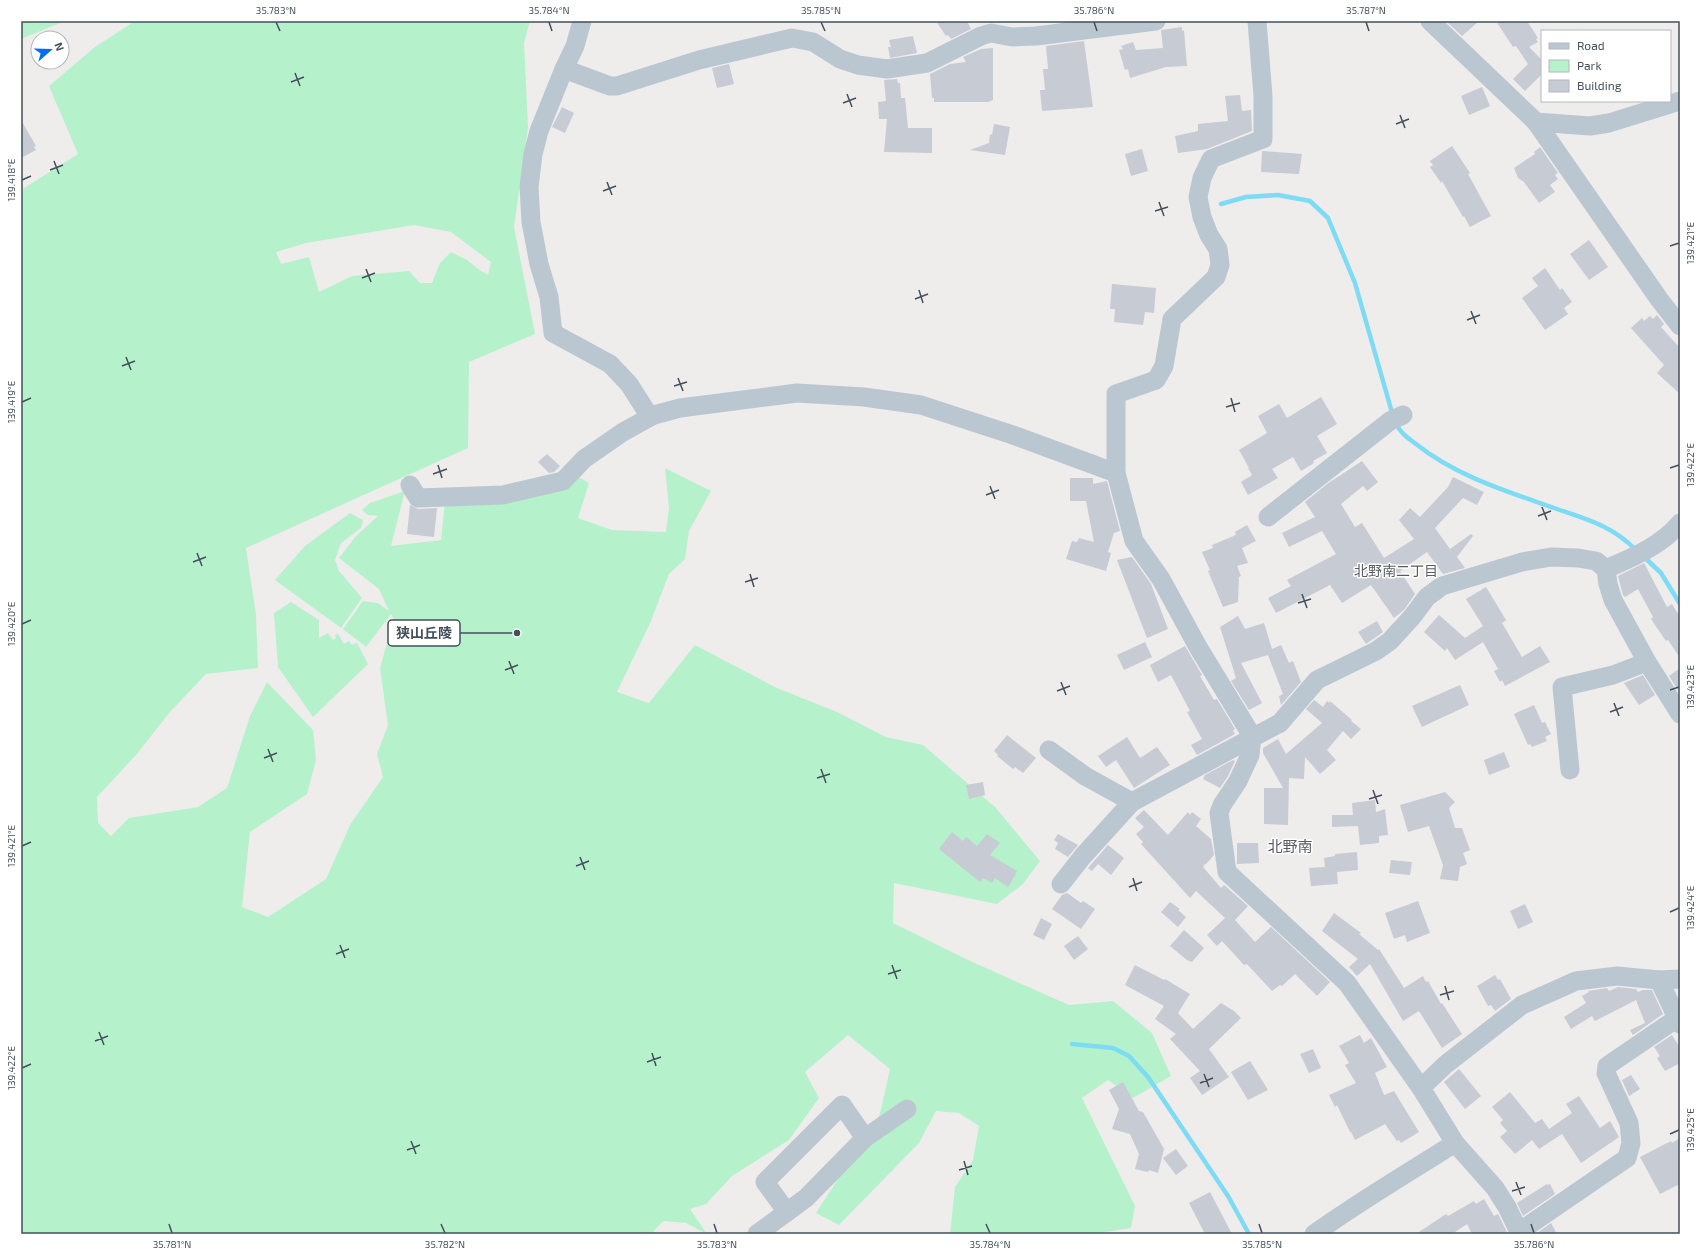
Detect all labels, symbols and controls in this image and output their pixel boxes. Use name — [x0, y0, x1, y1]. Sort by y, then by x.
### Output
text: 35.783°N — [256, 4, 296, 16]
text: 35.784°N — [529, 4, 569, 16]
text: 35.785°N — [801, 4, 841, 16]
text: 35.786°N — [1074, 4, 1114, 16]
text: 35.787°N — [1346, 4, 1386, 16]
north arrow — [30, 30, 70, 70]
legend — [1541, 30, 1671, 102]
text: Road — [1577, 38, 1605, 52]
text: N — [52, 40, 67, 52]
text: Park — [1577, 58, 1602, 72]
text: Building — [1577, 78, 1622, 92]
text: 139.418°E — [5, 158, 17, 201]
text: 139.421°E — [1684, 221, 1696, 264]
text: 139.419°E — [5, 380, 17, 423]
text: 139.422°E — [1684, 443, 1696, 487]
district label: 北野南二丁目 — [1354, 562, 1438, 579]
text: 139.420°E — [5, 601, 17, 646]
callout: 狭山丘陵 — [388, 620, 460, 646]
text: 狭山丘陵 — [396, 624, 452, 641]
text: 139.423°E — [1684, 665, 1696, 709]
text: 139.421°E — [5, 824, 17, 867]
district label: 北野南 — [1267, 837, 1313, 855]
text: 139.424°E — [1684, 885, 1696, 930]
text: 139.422°E — [5, 1046, 17, 1090]
text: 139.425°E — [1684, 1108, 1696, 1152]
text: 35.781°N — [153, 1238, 191, 1250]
text: 35.782°N — [425, 1238, 465, 1250]
text: 35.783°N — [697, 1238, 737, 1250]
text: 35.784°N — [970, 1238, 1010, 1250]
text: 35.785°N — [1242, 1238, 1282, 1250]
text: 35.786°N — [1514, 1238, 1554, 1250]

